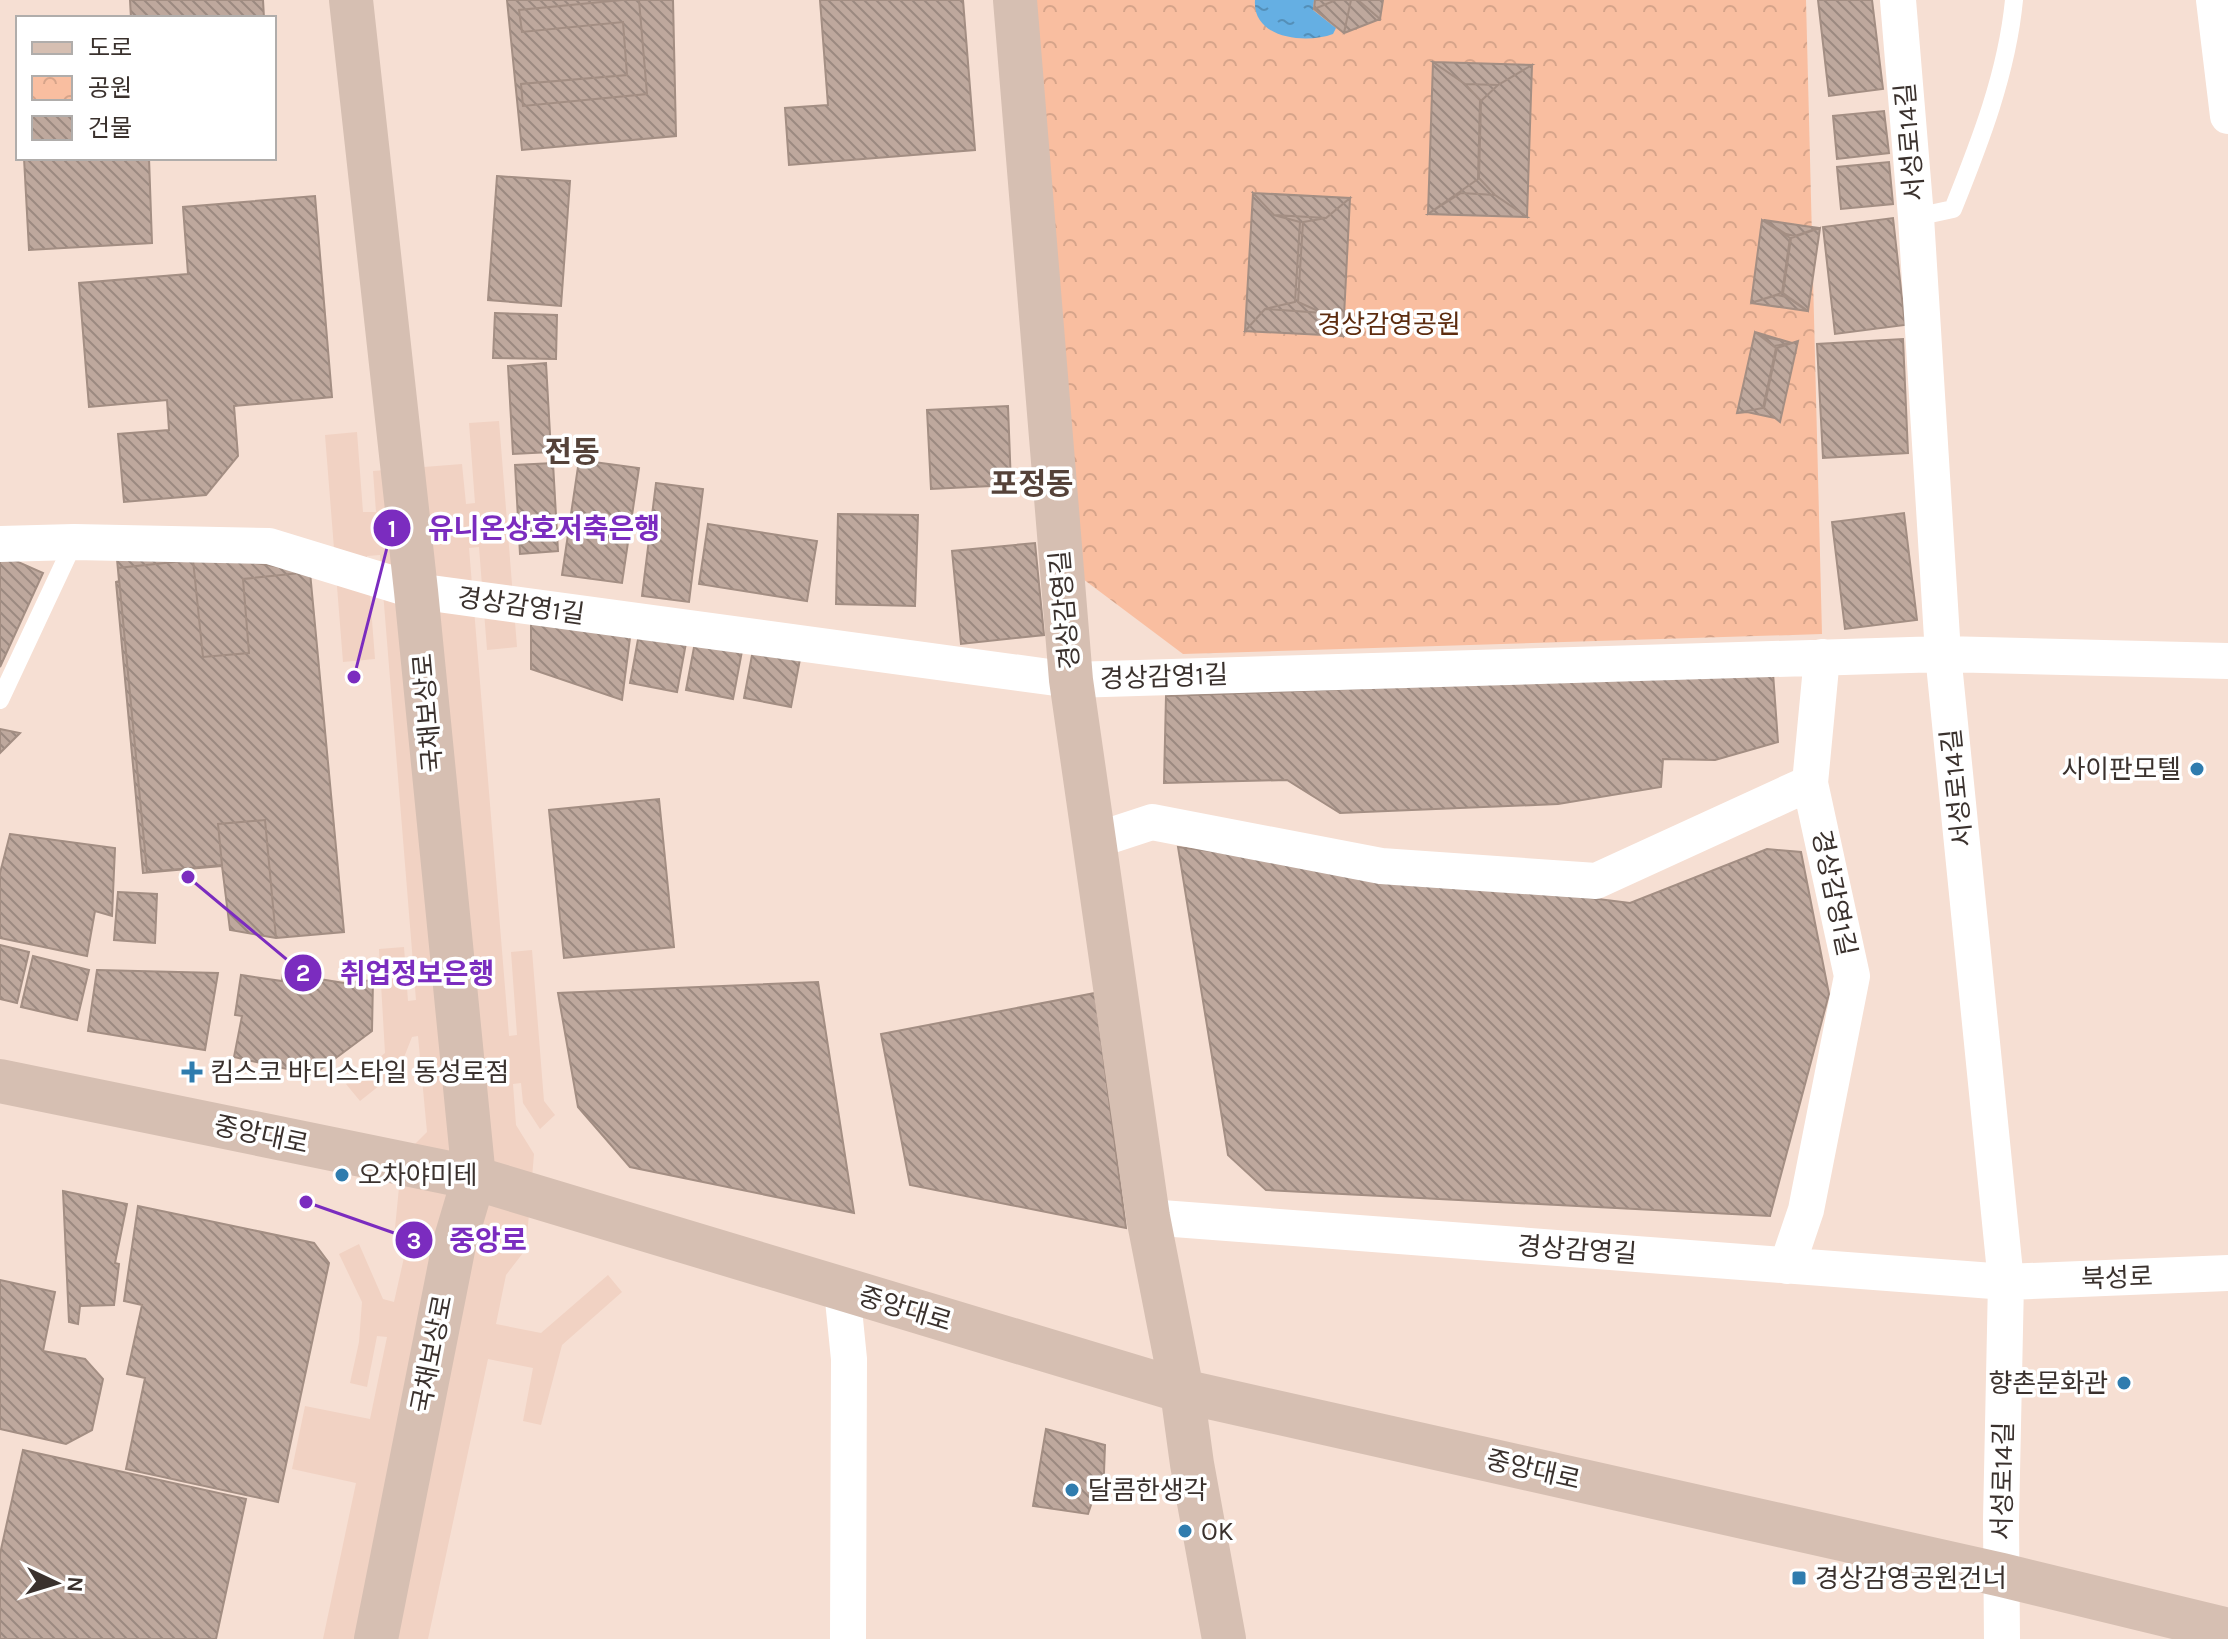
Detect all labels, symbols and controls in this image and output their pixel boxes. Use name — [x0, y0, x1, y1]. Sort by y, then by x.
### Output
legend — [16, 16, 276, 160]
text: 도로 — [88, 34, 132, 62]
text: 공원 — [88, 74, 132, 102]
street label: 서성로14길 — [1889, 81, 1931, 203]
text: 건물 — [88, 114, 132, 142]
park label: 경상감영공원 — [1317, 309, 1461, 340]
district label: 전동 — [544, 434, 600, 470]
district label: 포정동 — [991, 466, 1073, 502]
callout: 유니온상호저축은행 — [372, 502, 676, 554]
text: 유니온상호저축은행 — [428, 512, 660, 545]
text: 1 — [388, 515, 396, 543]
street label: 경상감영길 — [1044, 549, 1086, 671]
street label: 경상감영1길 — [455, 582, 587, 630]
street label: 국채보상로 — [407, 652, 449, 774]
street label: 경상감영1길 — [1099, 659, 1229, 695]
street label: 서성로14길 — [1935, 727, 1979, 849]
place label: 사이판모텔 — [2061, 754, 2181, 785]
marker: 사이판모텔 — [2188, 760, 2206, 778]
street label: 경상감영1길 — [1806, 827, 1862, 959]
callout: 취업정보은행 — [283, 947, 510, 999]
text: 취업정보은행 — [340, 957, 494, 990]
text: 2 — [296, 959, 310, 987]
place label: 킴스코 바디스타일 동성로점 — [210, 1057, 509, 1088]
marker: 킴스코 바디스타일 동성로점 — [181, 1061, 203, 1083]
street label: 중앙대로 — [211, 1110, 311, 1160]
place label: 오차야미테 — [358, 1160, 478, 1191]
marker: 오차야미테 — [333, 1166, 351, 1184]
callout: 중앙로 — [394, 1214, 543, 1266]
text: 중앙로 — [449, 1224, 527, 1257]
text: 3 — [407, 1227, 421, 1255]
street label: 경상감영길 — [1516, 1230, 1638, 1270]
street label: 북성로 — [2081, 1261, 2153, 1295]
street label: 중앙대로 — [855, 1280, 955, 1338]
street label: 국채보상로 — [405, 1292, 459, 1416]
place label: 향촌문화관 — [1988, 1368, 2108, 1399]
marker: 향촌문화관 — [2115, 1374, 2133, 1392]
street label: 서성로14길 — [1986, 1421, 2020, 1541]
street label: 중앙대로 — [1483, 1444, 1583, 1496]
place label: 달콤한생각 — [1088, 1475, 1208, 1506]
marker: 달콤한생각 — [1063, 1481, 1081, 1499]
place label: OK — [1201, 1516, 1234, 1547]
marker: OK — [1176, 1522, 1194, 1540]
north arrow — [16, 1543, 96, 1623]
place label: 경상감영공원건너 — [1815, 1563, 2006, 1594]
marker: 경상감영공원건너 — [1790, 1569, 1808, 1587]
text: N — [61, 1576, 88, 1593]

